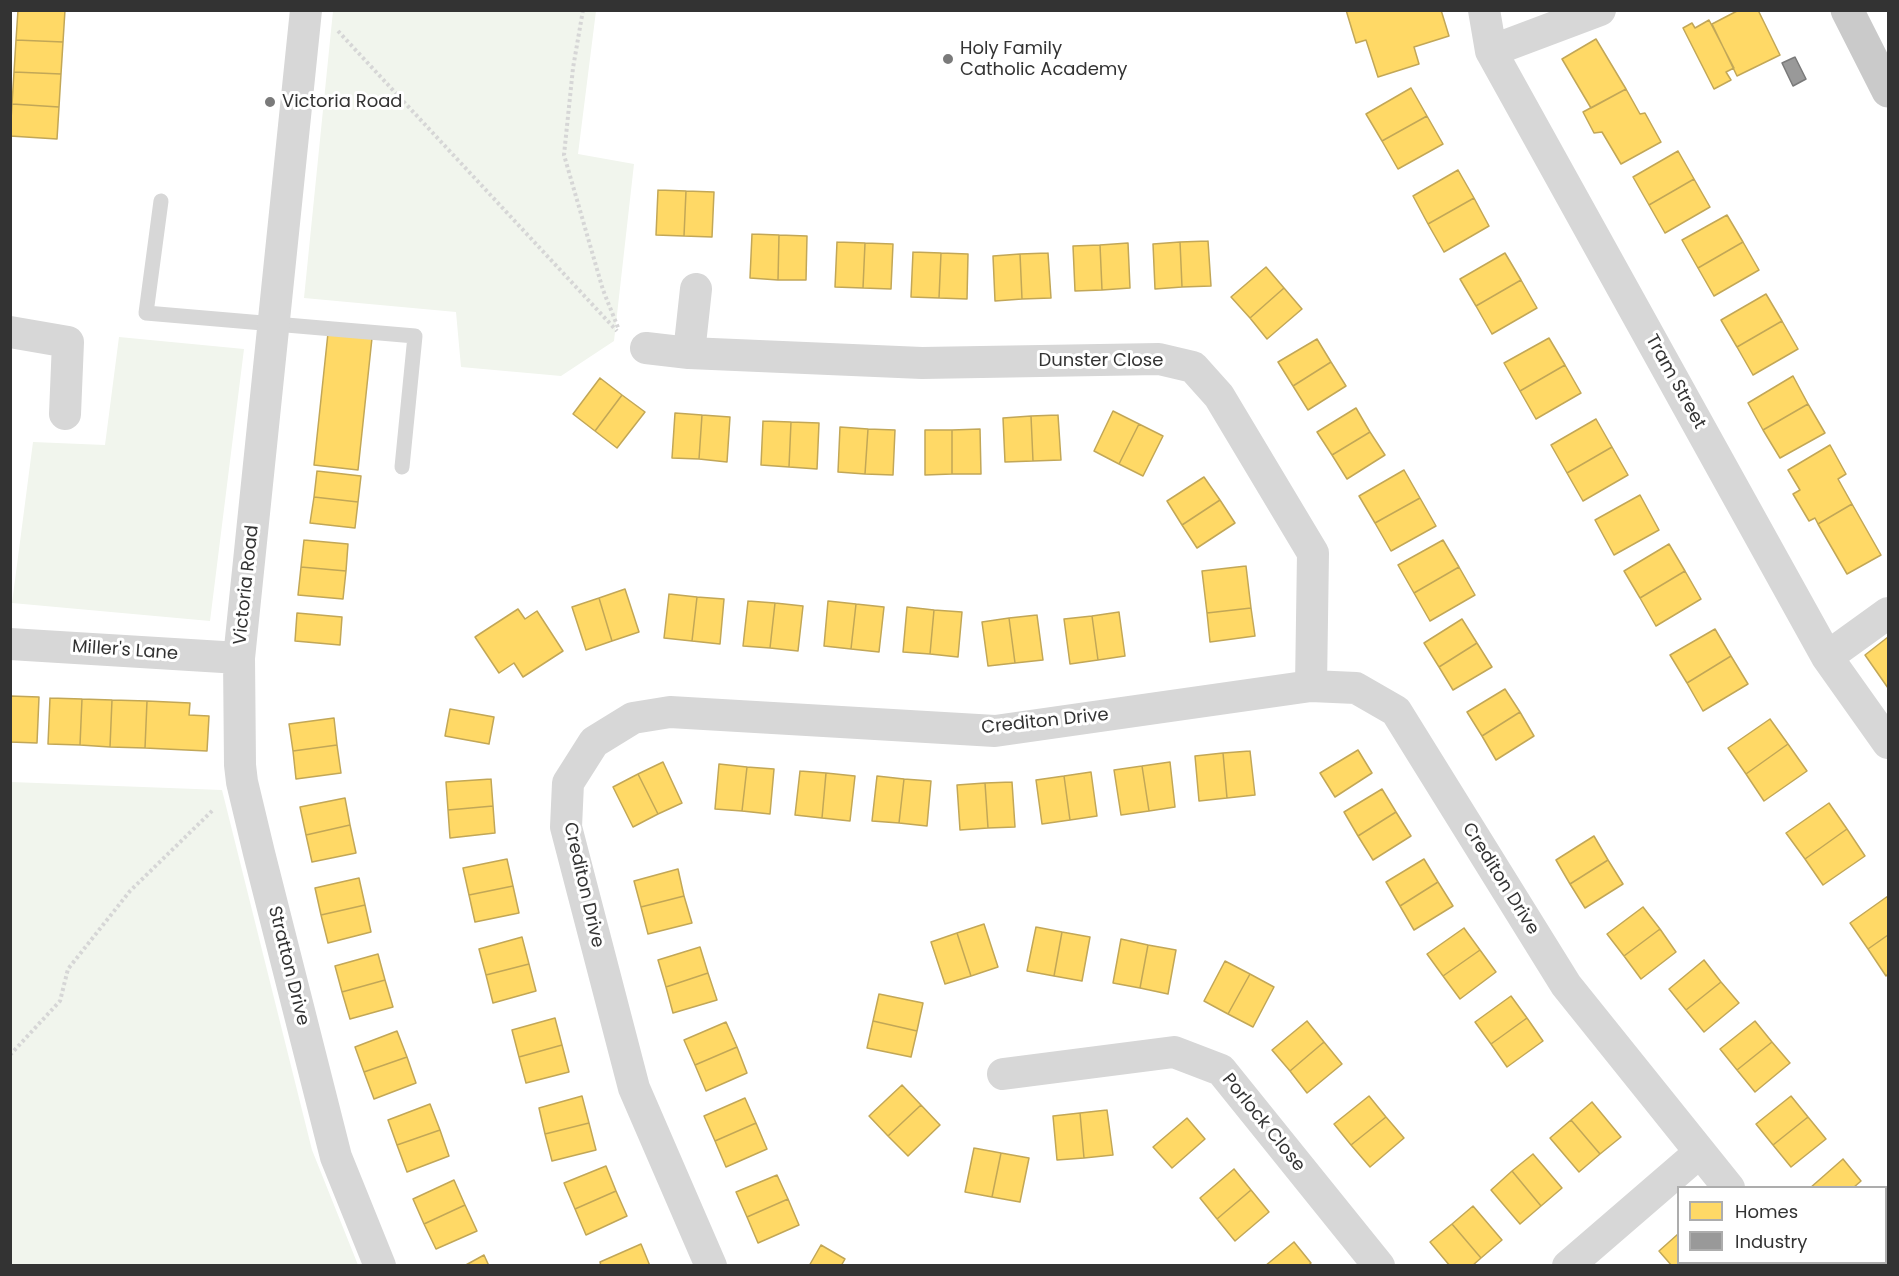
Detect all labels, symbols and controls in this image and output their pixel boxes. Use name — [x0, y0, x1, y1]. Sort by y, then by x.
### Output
place label: Holy Family Catholic Academy — [960, 38, 1127, 80]
marker: Holy Family Catholic Academy — [941, 52, 955, 66]
place label: Victoria Road — [282, 91, 403, 113]
marker: Victoria Road — [263, 95, 277, 109]
street label: Tram Street — [1640, 331, 1710, 433]
street label: Dunster Close — [1039, 350, 1163, 372]
street label: Victoria Road — [230, 524, 264, 646]
street label: Miller's Lane — [71, 637, 179, 665]
street label: Crediton Drive — [980, 705, 1110, 739]
street label: Crediton Drive — [1457, 819, 1543, 939]
street label: Crediton Drive — [558, 820, 608, 950]
street label: Stratton Drive — [263, 904, 313, 1028]
street label: Porlock Close — [1217, 1070, 1309, 1176]
legend — [1677, 1186, 1887, 1264]
text: Homes — [1735, 1199, 1798, 1224]
text: Industry — [1735, 1229, 1807, 1254]

